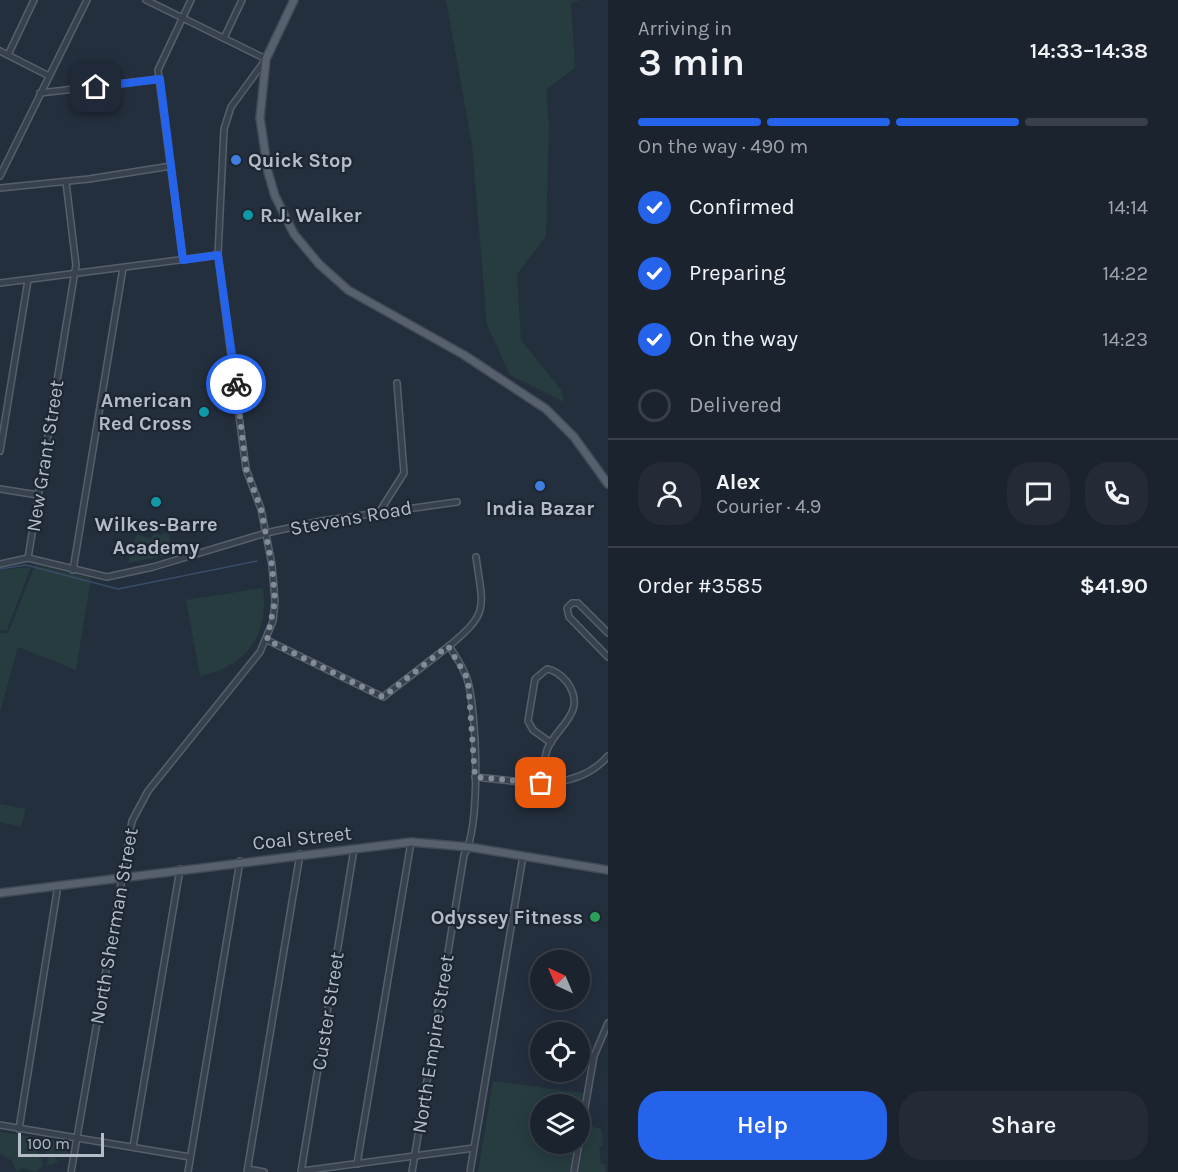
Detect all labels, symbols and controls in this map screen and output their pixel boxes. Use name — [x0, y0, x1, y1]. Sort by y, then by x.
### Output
text: Arriving in — [638, 17, 732, 40]
text: 14:33–14:38 — [1030, 38, 1148, 64]
text: 3 min — [638, 39, 745, 85]
pin — [70, 61, 121, 112]
icon: home — [79, 70, 112, 103]
text: On the way · 490 m — [638, 135, 808, 158]
place label: Quick Stop — [248, 149, 352, 172]
marker: Quick Stop — [229, 153, 243, 167]
icon: check — [638, 191, 671, 224]
text: Confirmed — [689, 194, 795, 220]
text: 14:14 — [1108, 196, 1148, 219]
place label: R.J. Walker — [260, 204, 362, 227]
marker: R.J. Walker — [241, 208, 255, 222]
icon: check — [638, 257, 671, 290]
text: Preparing — [689, 260, 786, 286]
text: 14:22 — [1102, 262, 1148, 285]
icon: check — [638, 323, 671, 356]
text: On the way — [689, 326, 798, 352]
text: 14:23 — [1102, 328, 1148, 351]
courier — [206, 354, 266, 414]
icon: bike — [220, 368, 253, 401]
street label: New Grant Street — [22, 378, 68, 534]
place label: American Red Cross — [98, 389, 192, 435]
text: Delivered — [689, 392, 782, 418]
marker: American Red Cross — [197, 405, 211, 419]
button: person — [638, 462, 701, 525]
button: chat — [1007, 462, 1070, 525]
button: phone — [1085, 462, 1148, 525]
text: Alex — [716, 469, 760, 495]
marker: India Bazar — [533, 479, 547, 493]
marker: Wilkes-Barre Academy — [149, 495, 163, 509]
text: Courier · 4.9 — [716, 495, 821, 518]
street label: Stevens Road — [288, 496, 414, 540]
place label: India Bazar — [486, 497, 594, 520]
place label: Wilkes-Barre Academy — [95, 513, 218, 559]
text: Order #3585 — [638, 573, 763, 599]
text: $41.90 — [1080, 573, 1148, 599]
pin — [515, 757, 566, 808]
icon: bag — [524, 766, 557, 799]
street label: Coal Street — [251, 821, 353, 855]
street label: North Sherman Street — [85, 825, 143, 1026]
place label: Odyssey Fitness — [431, 906, 583, 929]
marker: Odyssey Fitness — [588, 910, 602, 924]
street label: Custer Street — [307, 950, 349, 1072]
north arrow — [530, 950, 590, 1010]
map controls — [530, 950, 590, 1154]
street label: North Empire Street — [407, 952, 459, 1135]
button: locate — [530, 1022, 590, 1082]
button: Help — [638, 1091, 887, 1160]
button: Share — [899, 1091, 1148, 1160]
button: layers — [530, 1094, 590, 1154]
scale bar — [18, 1130, 104, 1158]
text: 100 m — [27, 1134, 70, 1153]

